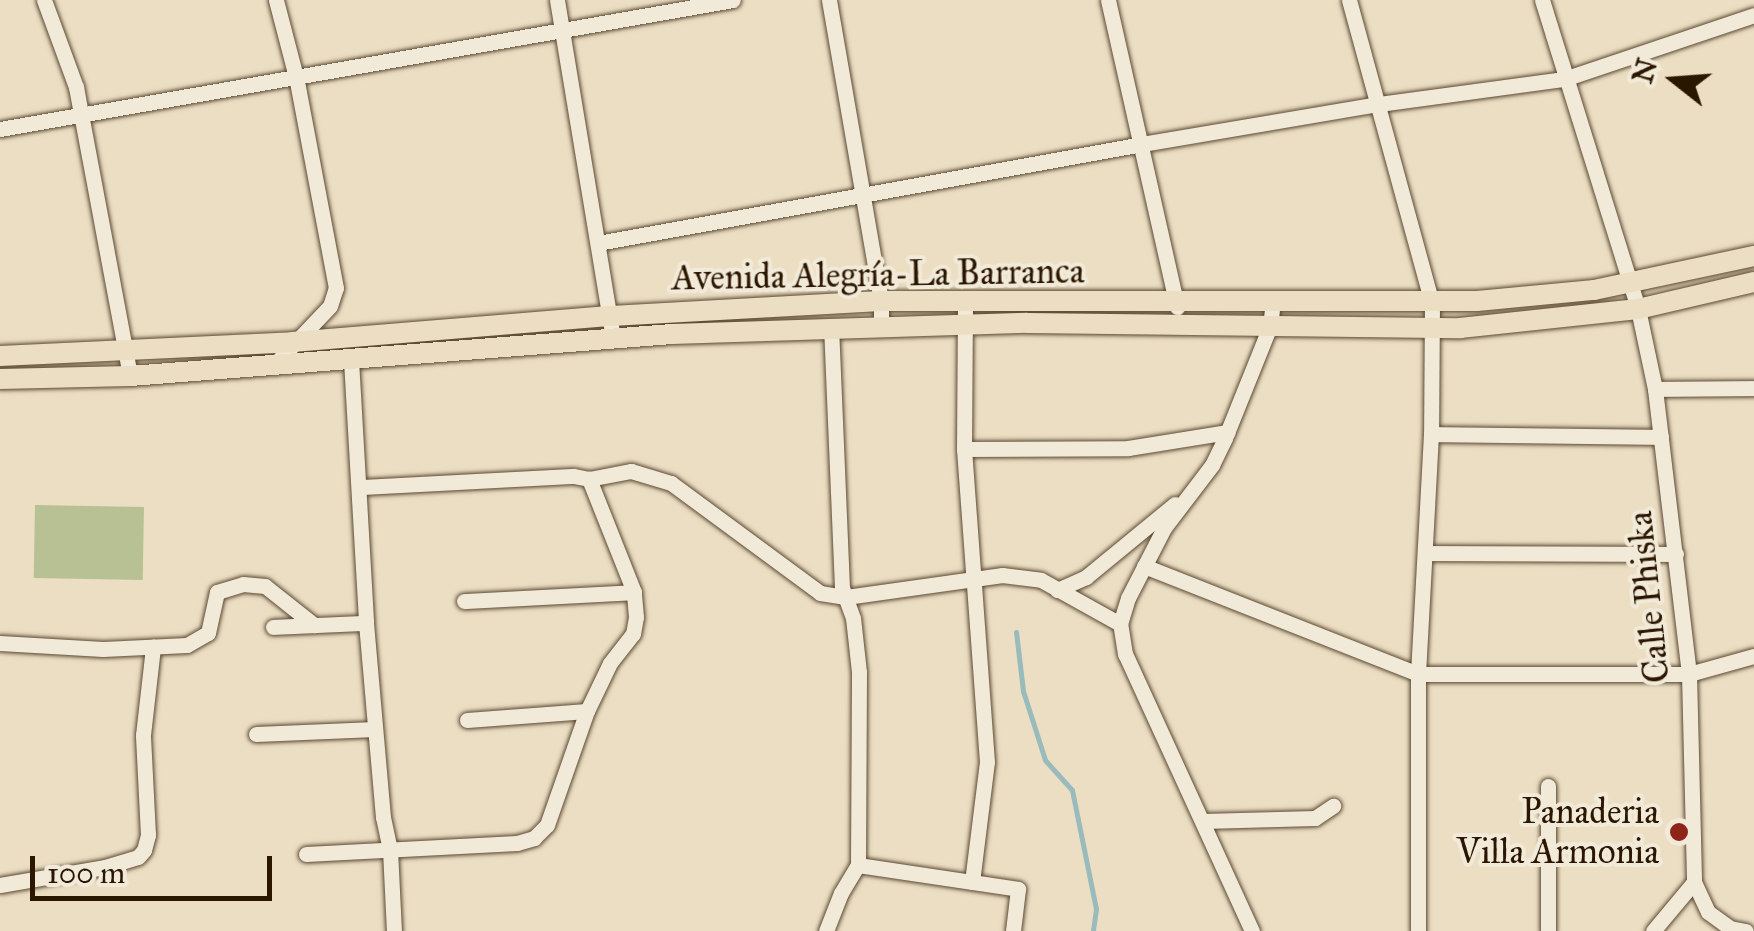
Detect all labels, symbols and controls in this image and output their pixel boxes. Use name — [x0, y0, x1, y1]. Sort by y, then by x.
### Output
north arrow — [1624, 30, 1724, 130]
text: N — [1625, 55, 1665, 88]
street label: Avenida Alegría-La Barranca — [671, 250, 1085, 300]
street label: Calle Phiska — [1619, 509, 1679, 685]
place label: Panaderia Villa Armonia — [1457, 791, 1659, 873]
marker: Panaderia Villa Armonia — [1668, 821, 1690, 843]
scale bar — [35, 836, 278, 898]
text: 100 m — [47, 855, 125, 891]

